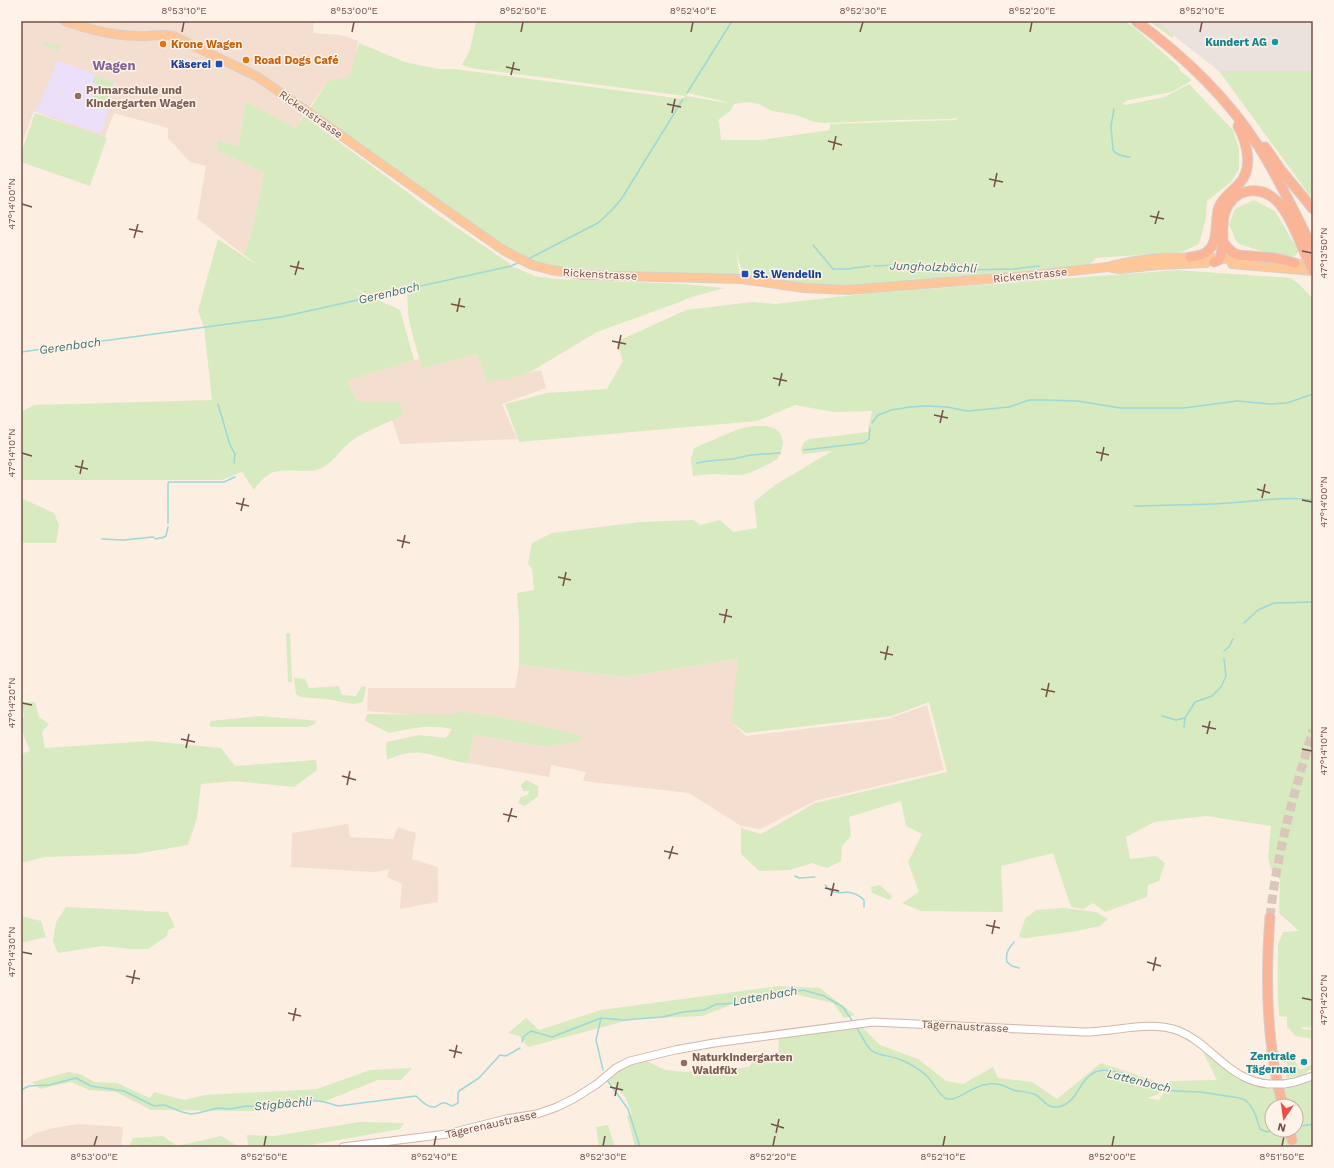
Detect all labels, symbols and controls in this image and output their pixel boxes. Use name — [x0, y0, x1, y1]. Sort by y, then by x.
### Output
text: 8°53'10"E — [161, 5, 207, 16]
text: 8°53'00"E — [330, 5, 378, 16]
text: 8°52'50"E — [499, 5, 547, 16]
text: 8°52'40"E — [670, 5, 716, 16]
text: 8°52'30"E — [839, 5, 887, 16]
text: 8°52'20"E — [1008, 5, 1056, 16]
text: 8°52'10"E — [1179, 5, 1225, 16]
place label: Kundert AG — [1205, 36, 1267, 49]
marker: Kundert AG — [1270, 37, 1280, 47]
place label: Krone Wagen — [171, 38, 242, 51]
marker: Krone Wagen — [158, 39, 168, 49]
place label: Road Dogs Café — [254, 54, 339, 67]
marker: Road Dogs Café — [241, 55, 251, 65]
district label: Wagen — [93, 58, 135, 73]
place label: Käserei — [171, 58, 211, 71]
marker: Käserei — [214, 59, 224, 69]
place label: Primarschule und Kindergarten Wagen — [86, 84, 196, 110]
street label: Rickenstrasse — [276, 88, 345, 141]
marker: Primarschule und Kindergarten Wagen — [73, 91, 83, 101]
text: 47°14'00"N — [6, 178, 17, 230]
text: 47°13'50"N — [1318, 227, 1329, 279]
water label: Jungholzbächli — [889, 258, 978, 276]
street label: Rickenstrasse — [992, 265, 1068, 286]
street label: Rickenstrasse — [562, 266, 637, 283]
place label: St. Wendelin — [753, 268, 822, 281]
marker: St. Wendelin — [740, 269, 750, 279]
water label: Gerenbach — [357, 279, 421, 307]
water label: Gerenbach — [38, 335, 102, 357]
text: 47°14'10"N — [6, 428, 17, 478]
text: 47°14'00"N — [1318, 476, 1329, 528]
text: 47°14'20"N — [6, 677, 17, 729]
text: 47°14'10"N — [1318, 726, 1329, 776]
text: 47°14'30"N — [6, 926, 17, 978]
text: 47°14'20"N — [1318, 974, 1329, 1026]
water label: Lattenbach — [732, 983, 798, 1009]
street label: Tägernaustrasse — [921, 1018, 1009, 1035]
place label: Zentrale Tägernau — [1246, 1050, 1296, 1076]
place label: Naturkindergarten Waldfüx — [692, 1051, 793, 1077]
marker: Zentrale Tägernau — [1299, 1057, 1309, 1067]
marker: Naturkindergarten Waldfüx — [679, 1058, 689, 1068]
water label: Lattenbach — [1106, 1066, 1172, 1096]
water label: Stigbächli — [253, 1094, 313, 1114]
north arrow — [1264, 1098, 1304, 1138]
street label: Tägerenaustrasse — [444, 1108, 538, 1141]
text: N — [1276, 1120, 1287, 1135]
text: 8°53'00"E — [70, 1151, 118, 1162]
text: 8°52'50"E — [240, 1151, 288, 1162]
text: 8°52'40"E — [411, 1151, 457, 1162]
text: 8°52'30"E — [579, 1151, 627, 1162]
text: 8°52'20"E — [749, 1151, 797, 1162]
text: 8°52'10"E — [920, 1151, 966, 1162]
text: 8°52'00"E — [1088, 1151, 1136, 1162]
text: 8°51'50"E — [1259, 1151, 1305, 1162]

